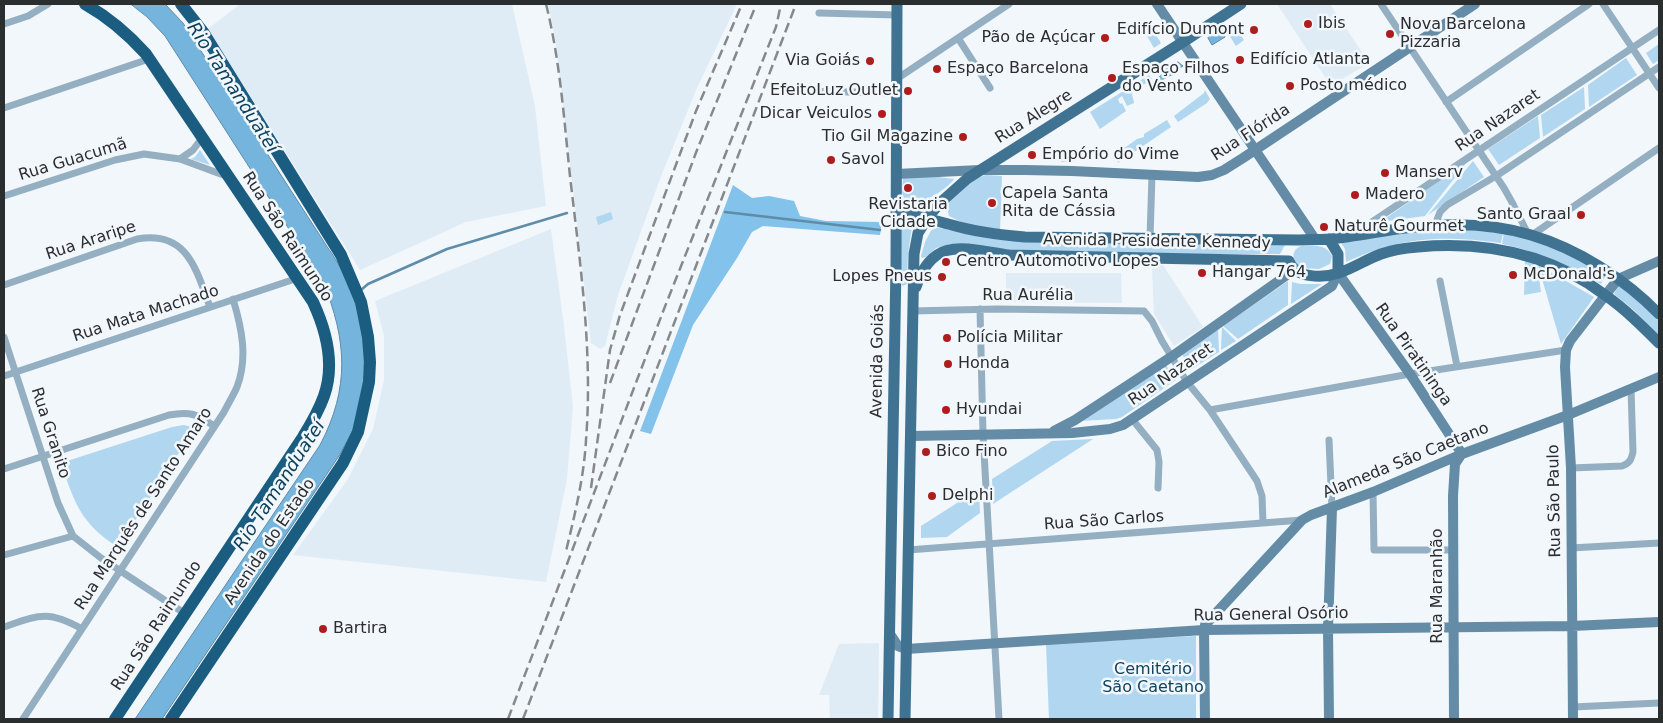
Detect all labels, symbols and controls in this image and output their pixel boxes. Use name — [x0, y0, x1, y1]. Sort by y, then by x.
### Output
place label: Ibis — [1318, 14, 1346, 34]
place label: Nova Barcelona Pizzaria — [1400, 15, 1526, 53]
marker: Ibis — [1302, 18, 1314, 30]
water label: Rio Tamanduateí — [182, 19, 282, 157]
place label: Edifício Dumont — [1117, 20, 1244, 40]
marker: Edifício Dumont — [1248, 24, 1260, 36]
place label: Pão de Açúcar — [982, 28, 1095, 48]
marker: Nova Barcelona Pizzaria — [1384, 28, 1396, 40]
marker: Pão de Açúcar — [1099, 32, 1111, 44]
place label: Edifício Atlanta — [1250, 50, 1370, 70]
place label: Via Goiás — [785, 51, 860, 71]
marker: Edifício Atlanta — [1234, 54, 1246, 66]
marker: Via Goiás — [864, 55, 876, 67]
place label: Espaço Barcelona — [947, 59, 1089, 79]
place label: Espaço Filhos do Vento — [1122, 59, 1229, 97]
marker: Espaço Barcelona — [931, 63, 943, 75]
marker: Espaço Filhos do Vento — [1106, 72, 1118, 84]
place label: Posto médico — [1300, 76, 1407, 96]
marker: Posto médico — [1284, 80, 1296, 92]
place label: EfeitoLuz Outlet — [770, 81, 898, 101]
marker: EfeitoLuz Outlet — [902, 85, 914, 97]
street label: Rua Alegre — [992, 86, 1076, 148]
street label: Rua Nazaret — [1452, 86, 1544, 156]
street label: Rua Flórida — [1208, 100, 1294, 166]
place label: Dicar Veiculos — [759, 104, 872, 124]
marker: Dicar Veiculos — [876, 108, 888, 120]
place label: Tio Gil Magazine — [822, 127, 953, 147]
marker: Tio Gil Magazine — [957, 131, 969, 143]
street label: Rua Guacumã — [17, 134, 129, 186]
place label: Empório do Vime — [1042, 145, 1179, 165]
marker: Empório do Vime — [1026, 149, 1038, 161]
place label: Savol — [841, 150, 885, 170]
marker: Savol — [825, 154, 837, 166]
place label: Manserv — [1395, 163, 1463, 183]
marker: Manserv — [1379, 167, 1391, 179]
street label: Rua São Raimundo — [238, 168, 336, 306]
marker: Revistaria Cidade — [902, 182, 914, 194]
place label: Capela Santa Rita de Cássia — [1002, 184, 1116, 222]
place label: Madero — [1365, 185, 1425, 205]
marker: Madero — [1349, 189, 1361, 201]
place label: Revistaria Cidade — [868, 195, 948, 233]
marker: Capela Santa Rita de Cássia — [986, 197, 998, 209]
place label: Santo Graal — [1477, 205, 1571, 225]
marker: Santo Graal — [1575, 209, 1587, 221]
street label: Rua Araripe — [43, 217, 139, 265]
place label: Naturê Gourmet — [1334, 217, 1464, 237]
marker: Naturê Gourmet — [1318, 221, 1330, 233]
street label: Avenida Presidente Kennedy — [1043, 230, 1271, 254]
place label: Centro Automotivo Lopes — [956, 252, 1159, 272]
marker: Centro Automotivo Lopes — [940, 256, 952, 268]
place label: Hangar 764 — [1212, 263, 1306, 283]
place label: McDonald's — [1523, 265, 1615, 285]
place label: Lopes Pneus — [832, 267, 932, 287]
marker: Hangar 764 — [1196, 267, 1208, 279]
marker: McDonald's — [1507, 269, 1519, 281]
marker: Lopes Pneus — [936, 271, 948, 283]
street label: Rua Mata Machado — [71, 281, 221, 347]
street label: Rua Aurélia — [982, 286, 1074, 306]
street label: Rua Piratininga — [1370, 300, 1456, 410]
street label: Avenida Goiás — [867, 304, 889, 418]
place label: Polícia Militar — [957, 328, 1063, 348]
marker: Polícia Militar — [941, 332, 953, 344]
street label: Rua Nazaret — [1125, 340, 1217, 410]
place label: Honda — [958, 354, 1010, 374]
marker: Honda — [942, 358, 954, 370]
street label: Rua Granito — [26, 385, 74, 481]
place label: Hyundai — [956, 400, 1022, 420]
street label: Rua Marquês de Santo Amaro — [71, 404, 217, 614]
marker: Hyundai — [940, 404, 952, 416]
water label: Rio Tamanduateí — [230, 417, 330, 555]
street label: Alameda São Caetano — [1320, 419, 1492, 503]
place label: Bico Fino — [936, 442, 1008, 462]
street label: Rua São Paulo — [1544, 444, 1566, 558]
marker: Bico Fino — [920, 446, 932, 458]
street label: Avenida do Estado — [221, 475, 319, 609]
place label: Delphi — [942, 486, 993, 506]
marker: Delphi — [926, 490, 938, 502]
street label: Rua São Carlos — [1043, 507, 1165, 535]
street label: Rua Maranhão — [1428, 528, 1448, 644]
street label: Rua São Raimundo — [108, 557, 206, 695]
street label: Rua General Osório — [1193, 604, 1349, 626]
place label: Bartira — [333, 619, 387, 639]
marker: Bartira — [317, 623, 329, 635]
park label: Cemitério São Caetano — [1102, 660, 1204, 698]

